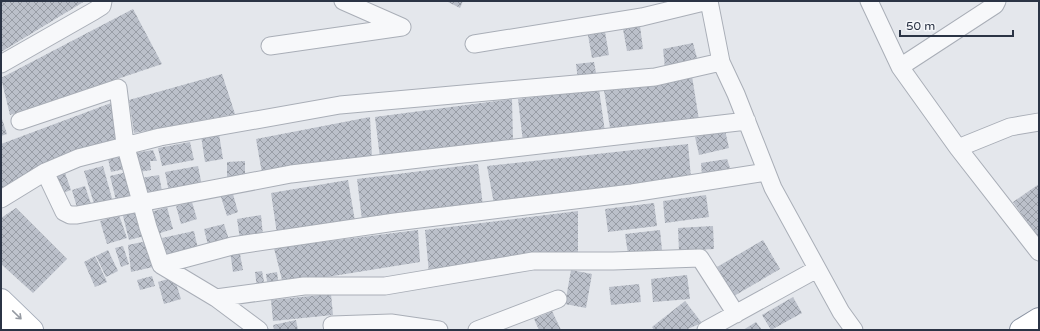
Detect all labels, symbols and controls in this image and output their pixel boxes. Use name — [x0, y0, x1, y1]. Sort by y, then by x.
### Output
scale bar — [900, 12, 1013, 38]
text: 50 m — [906, 19, 935, 33]
one-way arrow — [12, 310, 22, 320]

